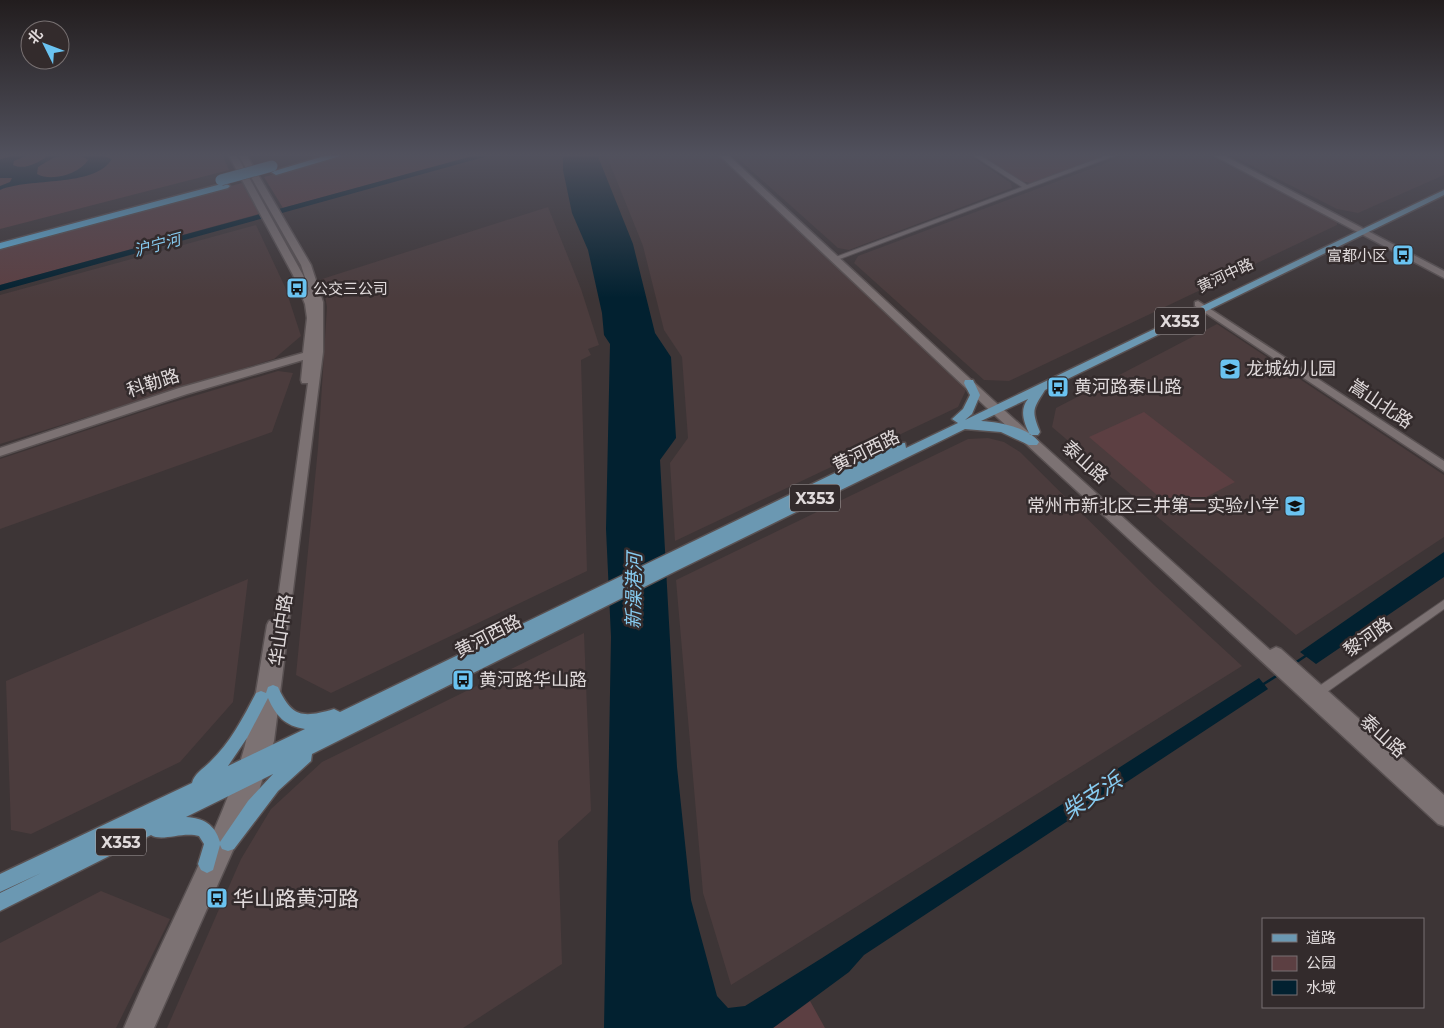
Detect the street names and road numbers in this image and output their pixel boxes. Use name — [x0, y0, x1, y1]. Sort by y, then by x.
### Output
street label: 黄河中路 — [1194, 254, 1256, 296]
road number: X353 — [1155, 308, 1205, 334]
street label: 科勒路 — [124, 364, 182, 402]
street label: 嵩山北路 — [1345, 375, 1417, 433]
street label: 黄河西路 — [829, 425, 903, 477]
street label: 泰山路 — [1058, 436, 1112, 488]
road number: X353 — [790, 484, 840, 512]
street label: 华山中路 — [265, 593, 297, 667]
street label: 黄河西路 — [451, 610, 525, 662]
street label: 黎河路 — [1340, 613, 1396, 661]
street label: 泰山路 — [1356, 710, 1410, 762]
road number: X353 — [96, 829, 146, 856]

